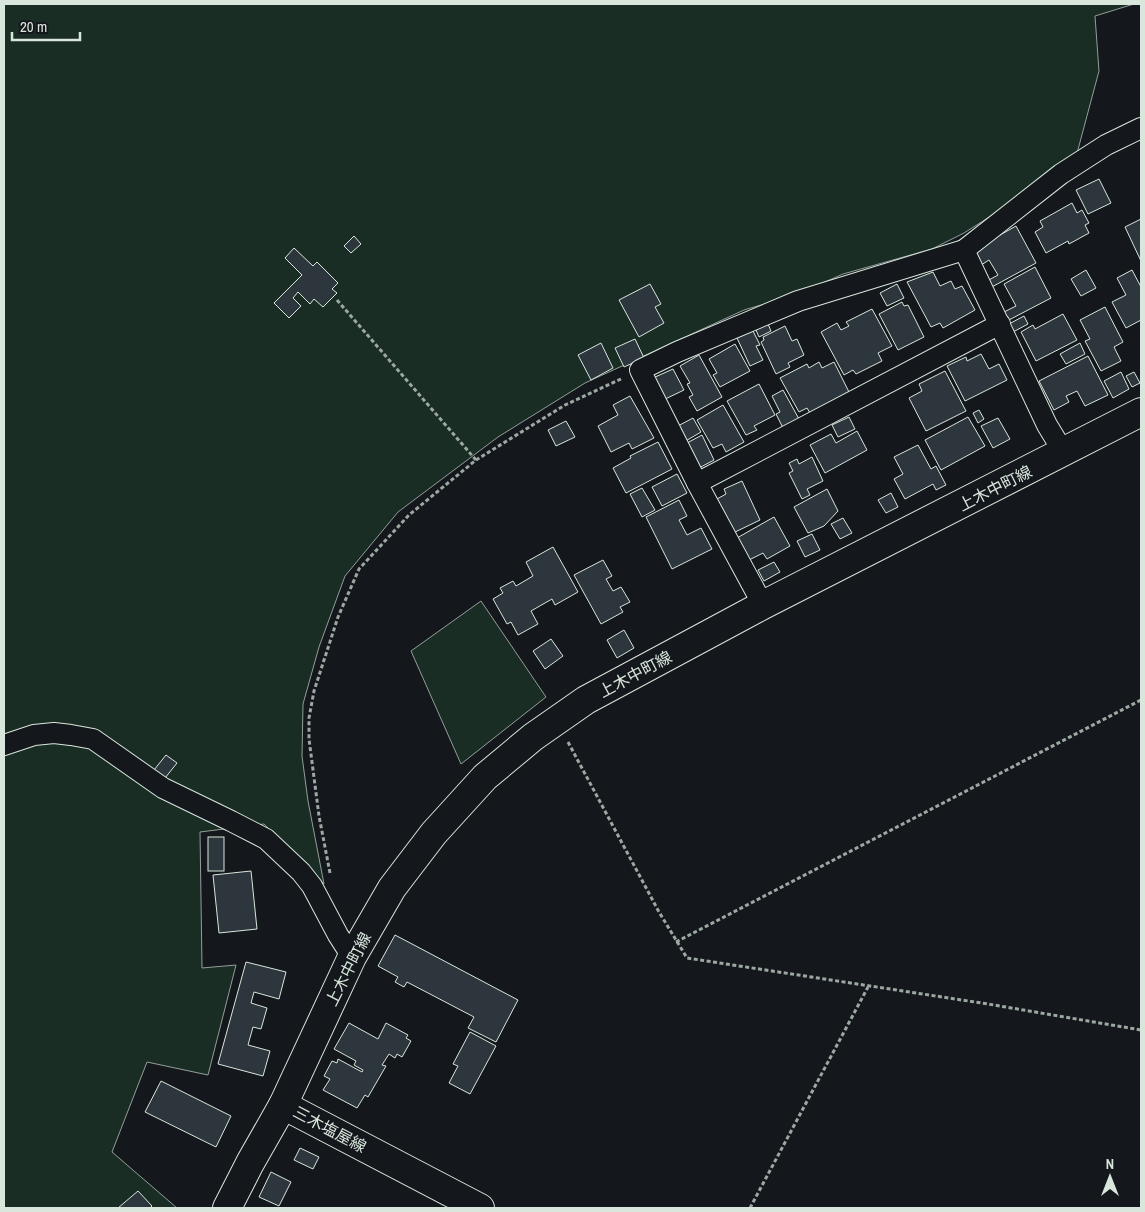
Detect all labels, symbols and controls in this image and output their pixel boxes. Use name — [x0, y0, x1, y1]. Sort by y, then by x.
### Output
scale bar — [12, 10, 80, 42]
text: 20 m — [20, 16, 47, 37]
street label: 上木中町線 — [954, 460, 1036, 516]
street label: 上木中町線 — [595, 646, 675, 702]
street label: 上木中町線 — [320, 928, 376, 1010]
street label: 三木塩屋線 — [290, 1101, 370, 1157]
north arrow — [1085, 1152, 1135, 1202]
text: N — [1106, 1155, 1114, 1173]

